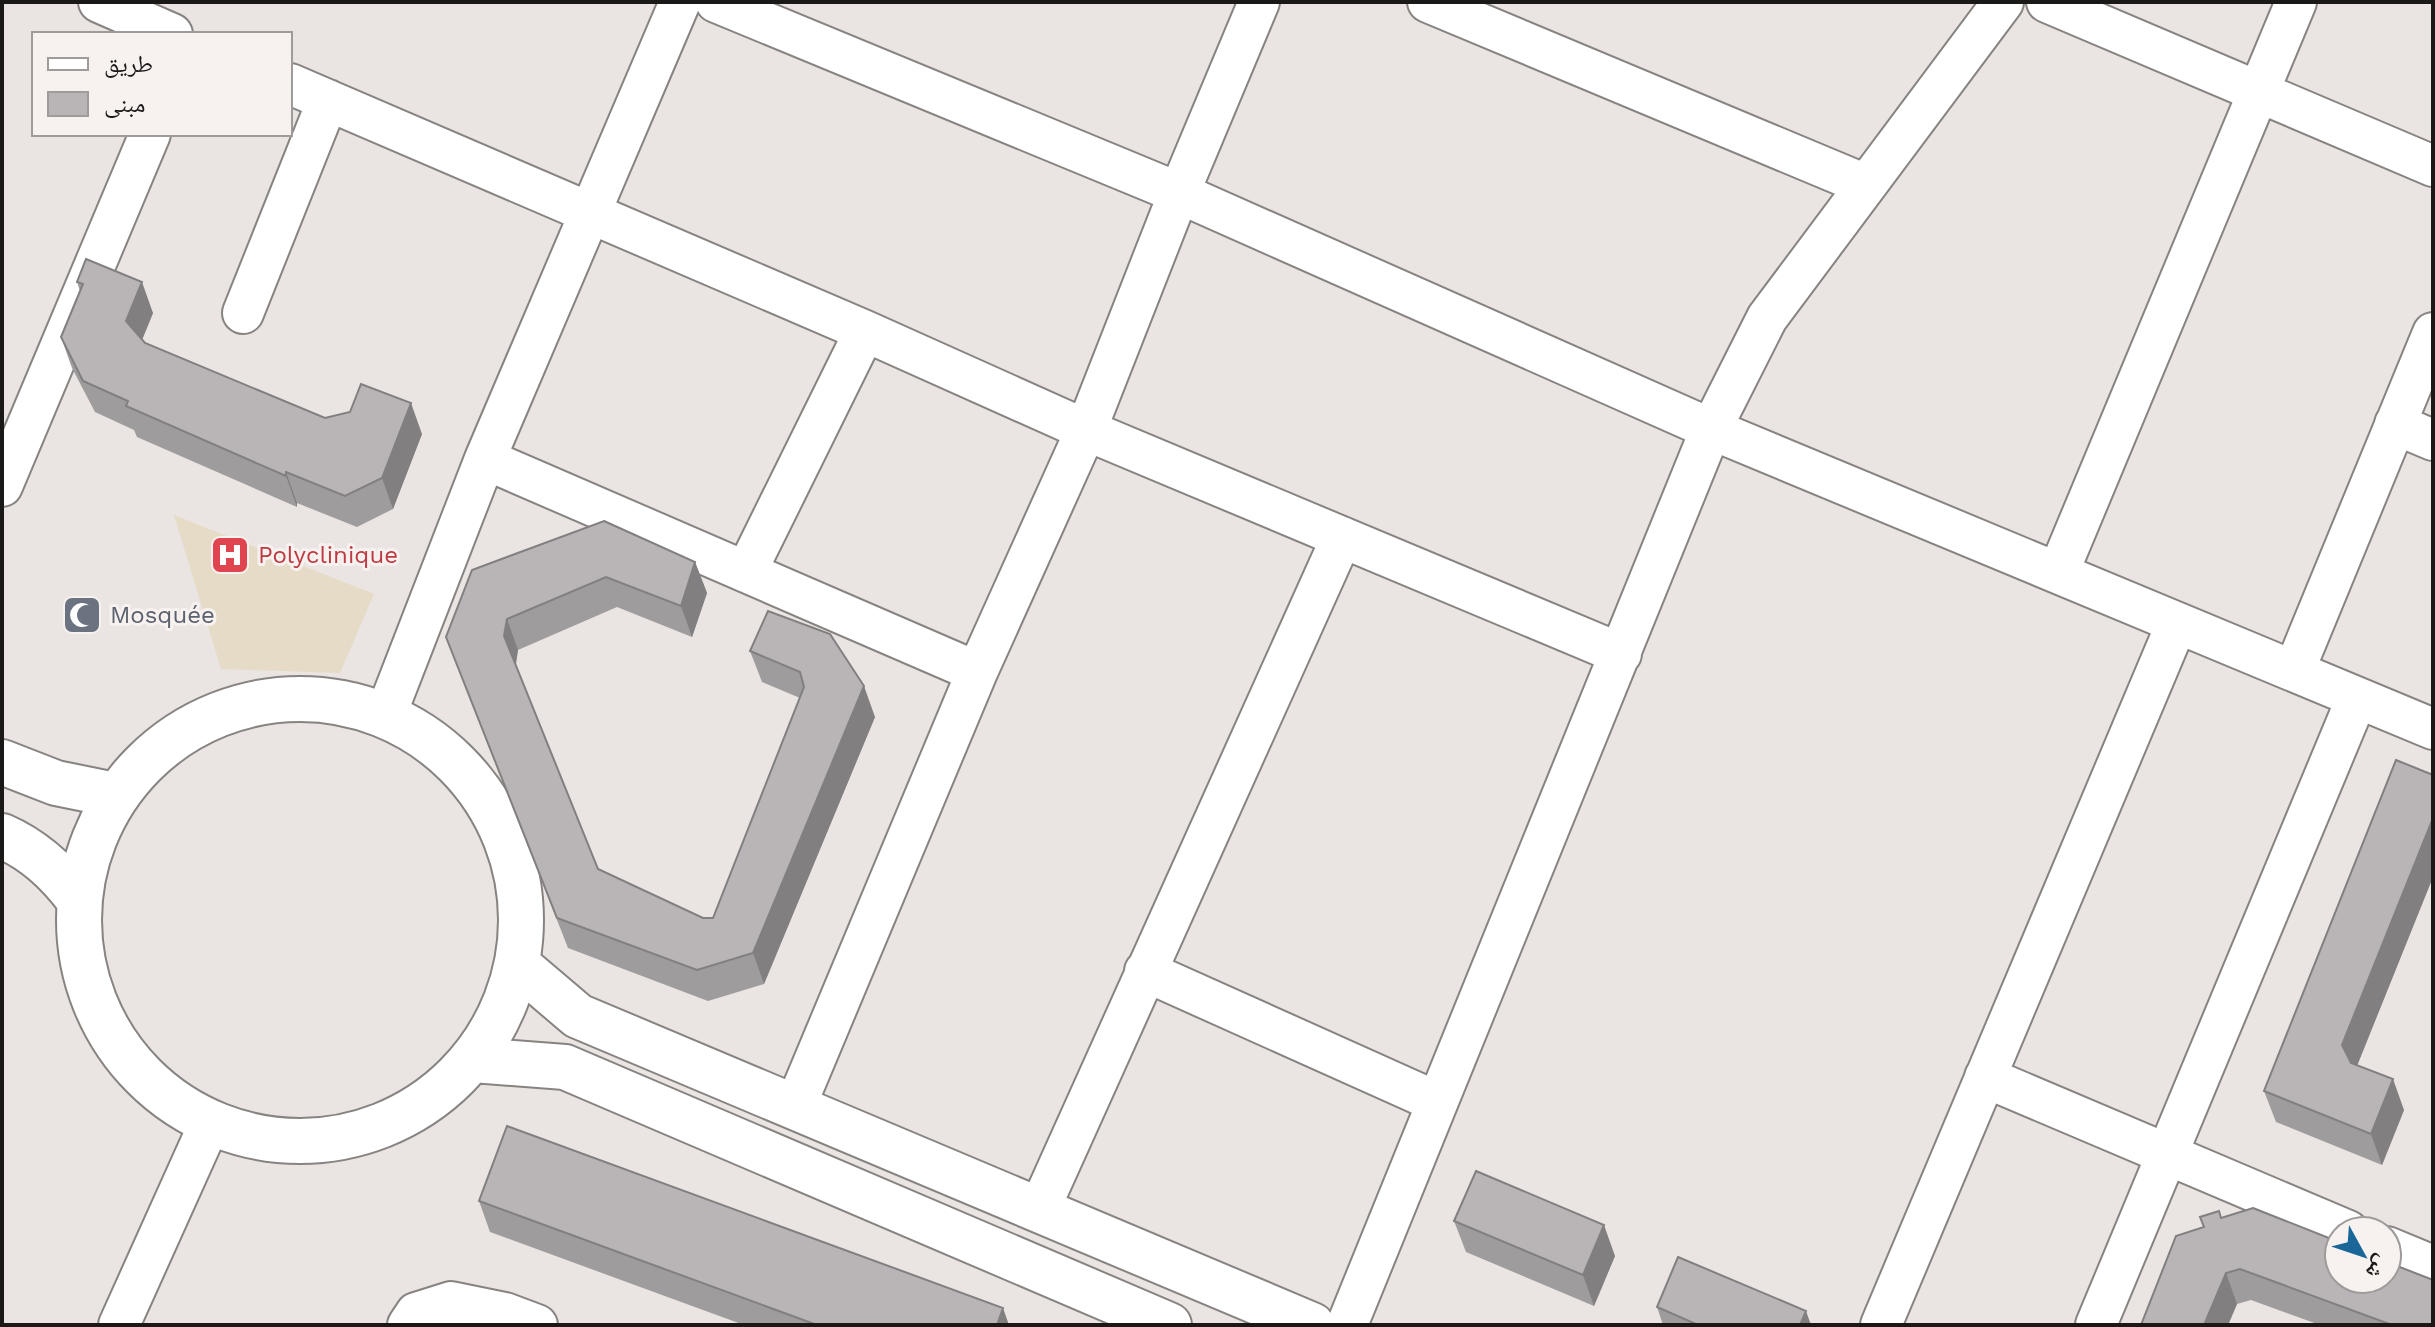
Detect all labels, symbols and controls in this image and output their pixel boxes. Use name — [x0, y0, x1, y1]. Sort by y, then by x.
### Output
legend — [32, 32, 292, 136]
text: طريق — [104, 50, 153, 78]
text: مبنى — [104, 90, 145, 118]
hospital icon: Polyclinique — [209, 534, 251, 576]
place label: Polyclinique — [258, 541, 398, 569]
mosque icon: Mosquée — [61, 594, 103, 636]
place label: Mosquée — [110, 601, 215, 629]
north arrow — [2323, 1215, 2403, 1295]
text: ش — [2360, 1250, 2395, 1285]

